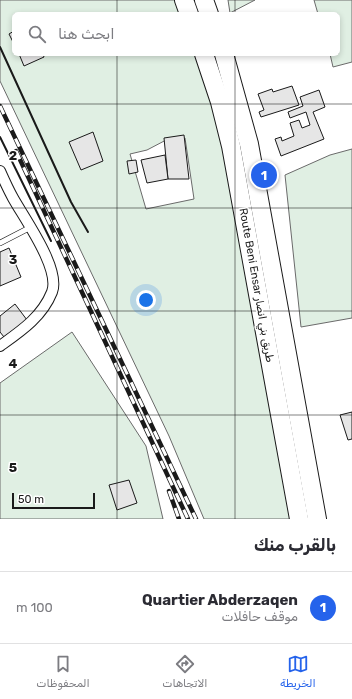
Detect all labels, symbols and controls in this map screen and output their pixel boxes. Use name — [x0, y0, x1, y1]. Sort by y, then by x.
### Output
search box — [12, 12, 340, 56]
icon: search — [26, 23, 48, 45]
text: ابحث هنا — [58, 25, 115, 43]
text: 2 — [9, 148, 17, 163]
pin: 1 — [251, 160, 277, 190]
street label: Route Beni Ensar طريق بني انصار — [235, 207, 277, 364]
text: 3 — [9, 252, 18, 267]
your location — [136, 290, 156, 310]
text: 4 — [9, 356, 18, 371]
text: 5 — [9, 460, 17, 475]
scale bar — [12, 491, 95, 510]
text: 50 m — [18, 493, 44, 506]
text: بالقرب منك — [254, 535, 336, 555]
text: Quartier Abderzaqen — [142, 591, 298, 609]
text: 100 m — [16, 600, 53, 615]
text: 1 — [320, 600, 326, 615]
text: موقف حافلات — [221, 609, 298, 624]
tab: المحفوظات — [36, 653, 90, 690]
tab: الاتجاهات — [162, 653, 207, 690]
tab: الخريطة — [280, 653, 316, 690]

